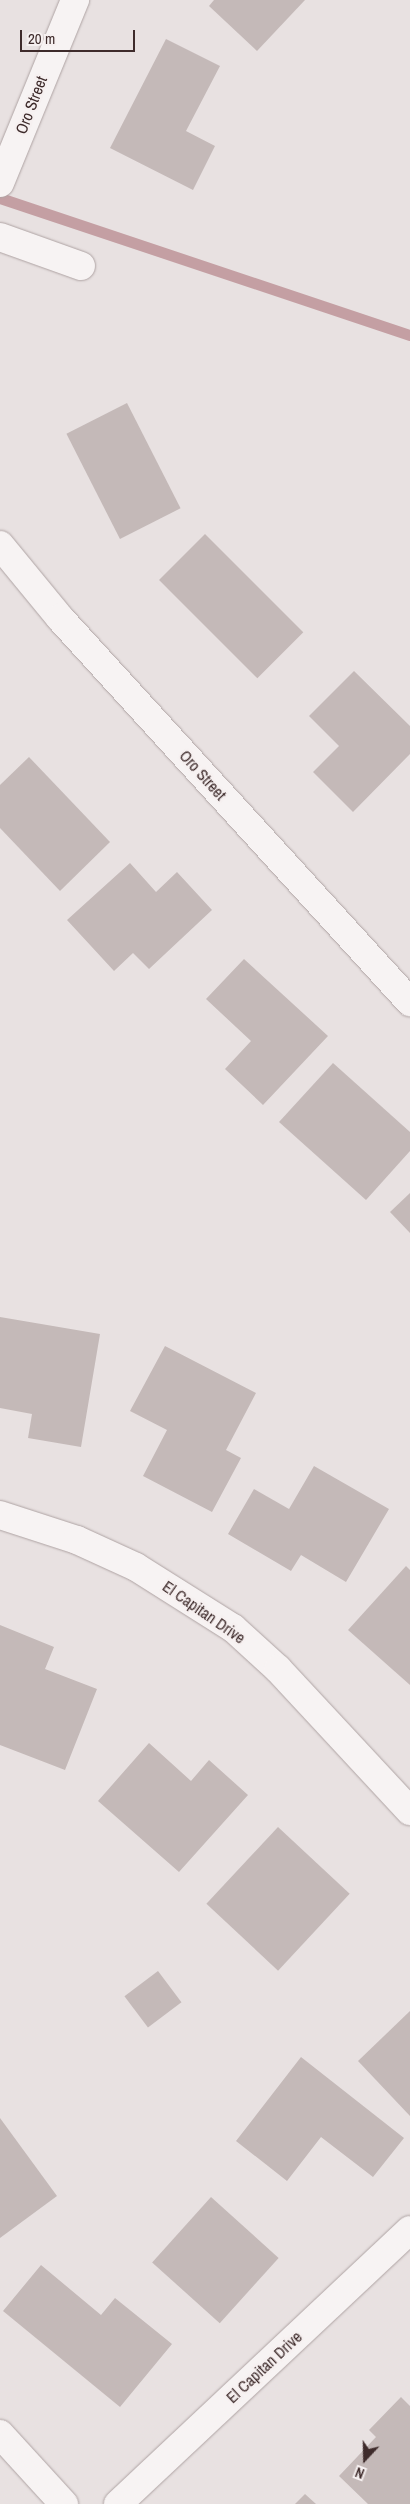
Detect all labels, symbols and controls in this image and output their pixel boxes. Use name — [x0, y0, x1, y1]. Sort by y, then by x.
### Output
scale bar — [22, 20, 138, 52]
text: 20 m — [28, 28, 55, 49]
street label: Oro Street — [11, 73, 51, 137]
street label: Oro Street — [176, 746, 230, 804]
street label: El Capitan Drive — [159, 1577, 249, 1647]
street label: El Capitan Drive — [222, 2327, 306, 2407]
north arrow — [340, 2434, 390, 2484]
text: N — [353, 2463, 367, 2483]

